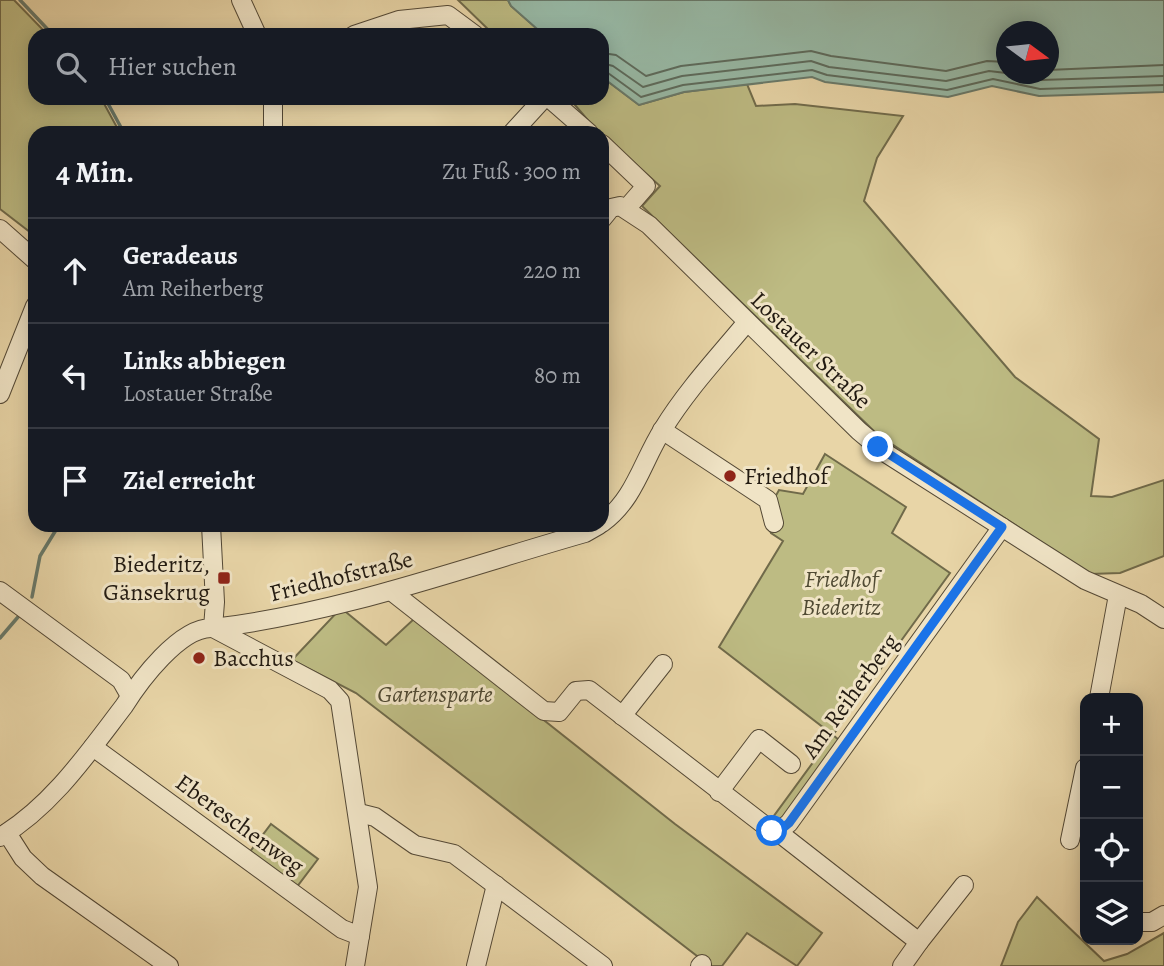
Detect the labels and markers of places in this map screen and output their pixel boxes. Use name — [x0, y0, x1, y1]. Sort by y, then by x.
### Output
place label: Friedhof — [744, 460, 831, 492]
marker: Friedhof — [722, 468, 738, 484]
place label: Biederitz, Gänsekrug — [103, 548, 210, 608]
marker: Biederitz, Gänsekrug — [216, 570, 232, 586]
place label: Bacchus — [213, 642, 294, 674]
marker: Bacchus — [191, 650, 207, 666]

